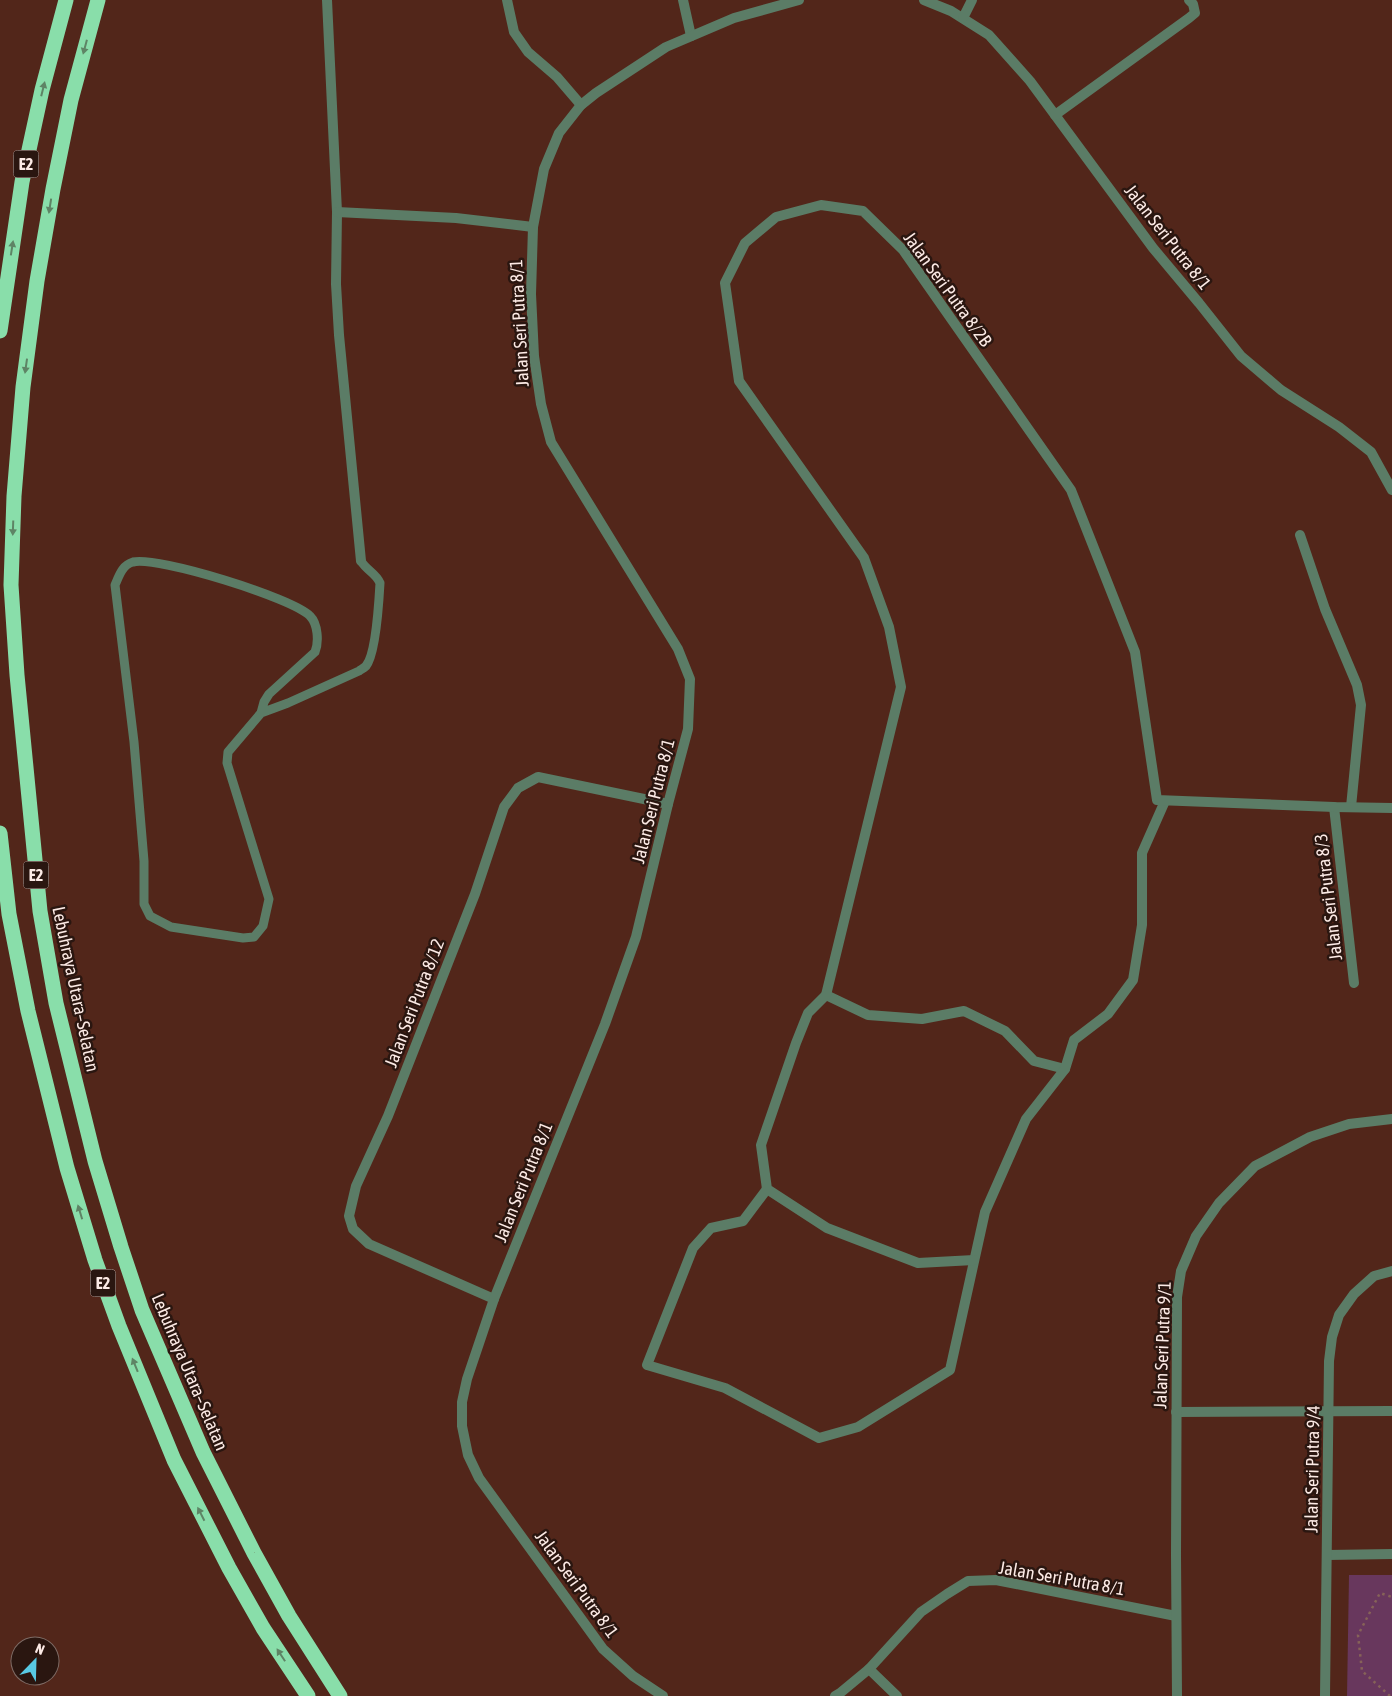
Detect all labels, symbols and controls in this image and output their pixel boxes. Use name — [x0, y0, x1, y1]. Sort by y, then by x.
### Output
one-way arrow — [81, 40, 89, 55]
one-way arrow — [39, 81, 47, 96]
road number: E2 — [14, 150, 38, 178]
street label: Jalan Seri Putra 8/1 — [1120, 180, 1216, 294]
one-way arrow — [45, 198, 53, 214]
street label: Jalan Seri Putra 8/2B — [899, 228, 997, 351]
one-way arrow — [8, 240, 16, 256]
street label: Jalan Seri Putra 8/1 — [505, 259, 533, 387]
one-way arrow — [22, 359, 30, 375]
one-way arrow — [9, 520, 17, 536]
street label: Jalan Seri Putra 8/1 — [627, 737, 679, 865]
street label: Jalan Seri Putra 8/3 — [1310, 832, 1346, 962]
road number: E2 — [24, 862, 48, 888]
street label: Lebuhraya Utara–Selatan — [48, 904, 104, 1074]
street label: Jalan Seri Putra 8/12 — [380, 936, 448, 1070]
street label: Jalan Seri Putra 8/1 — [489, 1119, 557, 1245]
one-way arrow — [76, 1205, 84, 1220]
road number: E2 — [90, 1270, 116, 1296]
street label: Jalan Seri Putra 9/1 — [1149, 1281, 1175, 1409]
street label: Lebuhraya Utara–Selatan — [147, 1290, 233, 1454]
one-way arrow — [131, 1358, 139, 1372]
street label: Jalan Seri Putra 9/4 — [1300, 1405, 1324, 1533]
one-way arrow — [197, 1506, 205, 1521]
street label: Jalan Seri Putra 8/1 — [531, 1526, 623, 1642]
street label: Jalan Seri Putra 8/1 — [997, 1557, 1127, 1599]
north arrow — [10, 1636, 60, 1686]
text: N — [33, 1640, 47, 1658]
one-way arrow — [276, 1648, 286, 1662]

